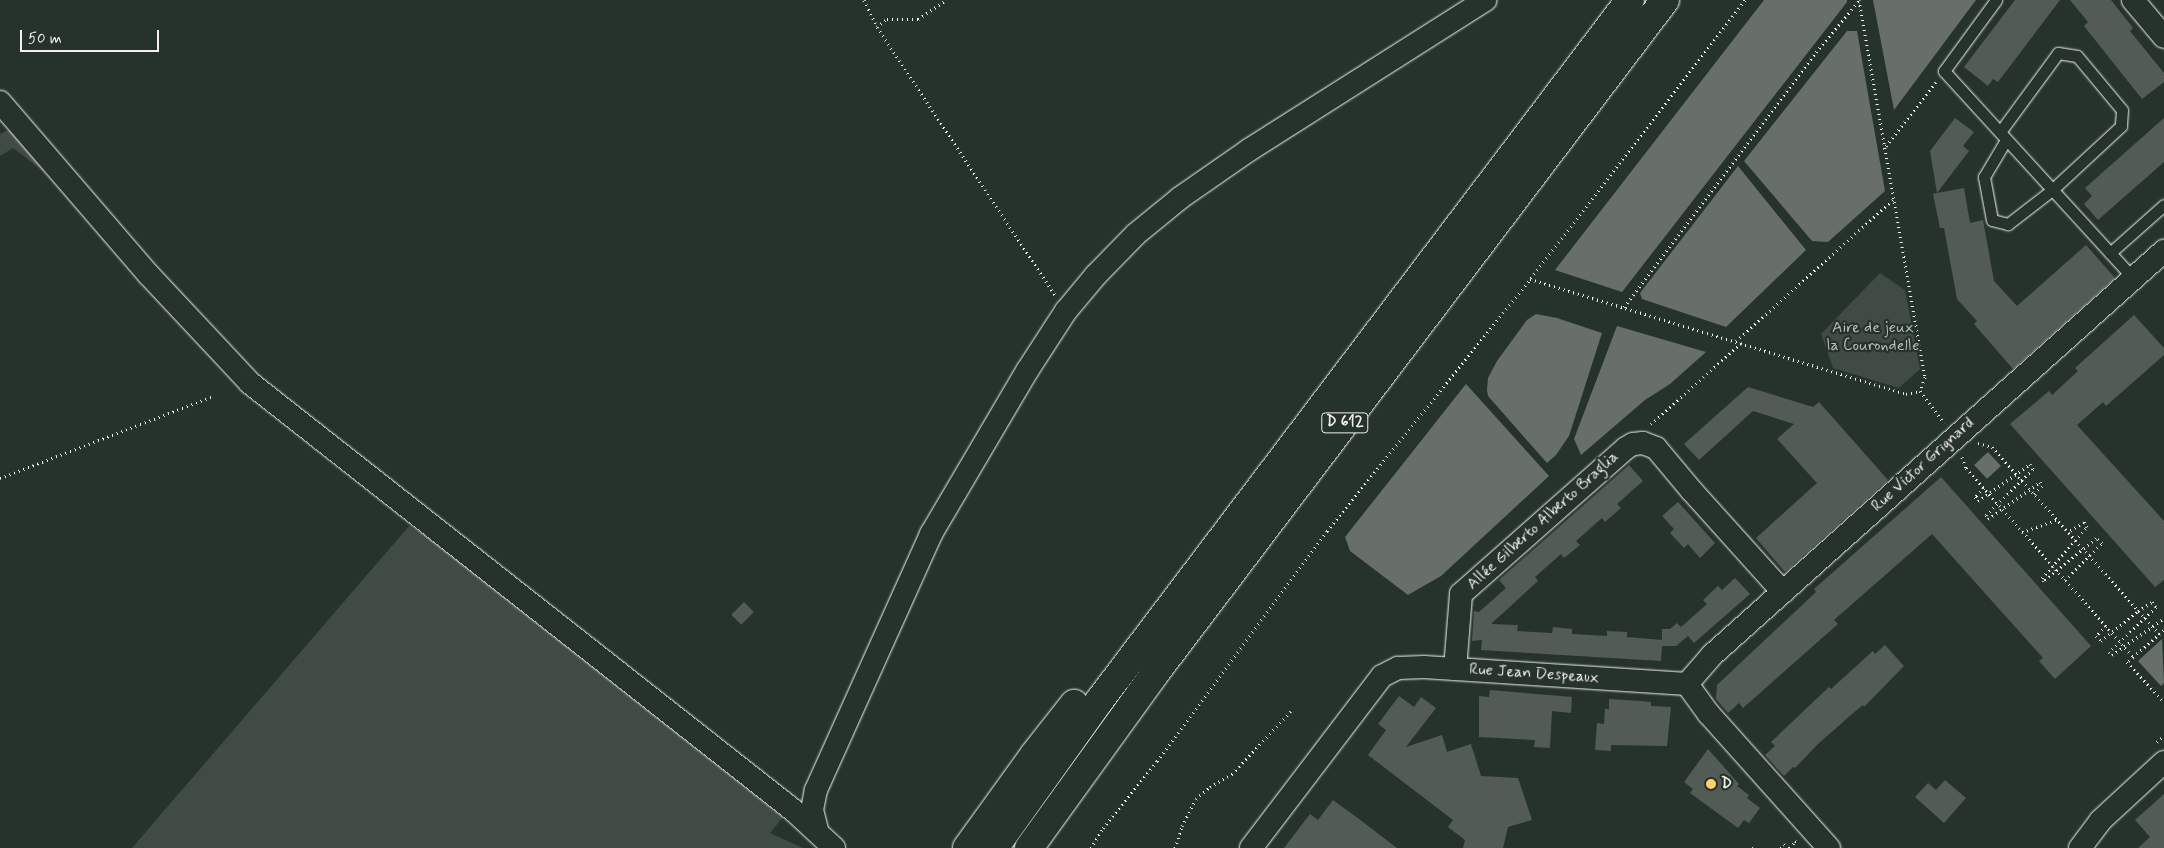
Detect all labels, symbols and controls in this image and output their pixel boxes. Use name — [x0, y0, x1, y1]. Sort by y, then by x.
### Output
scale bar — [22, 20, 161, 52]
text: 50 m — [28, 29, 62, 49]
park label: Aire de jeux la Courondelle — [1827, 318, 1919, 356]
road number: D 612 — [1321, 410, 1369, 436]
street label: Rue Victor Grignard — [1868, 414, 1978, 516]
street label: Allée Gilberto Alberto Braglia — [1463, 447, 1623, 595]
street label: Rue Jean Despeaux — [1468, 660, 1600, 688]
place label: D — [1721, 774, 1732, 794]
marker: D — [1705, 778, 1717, 790]

